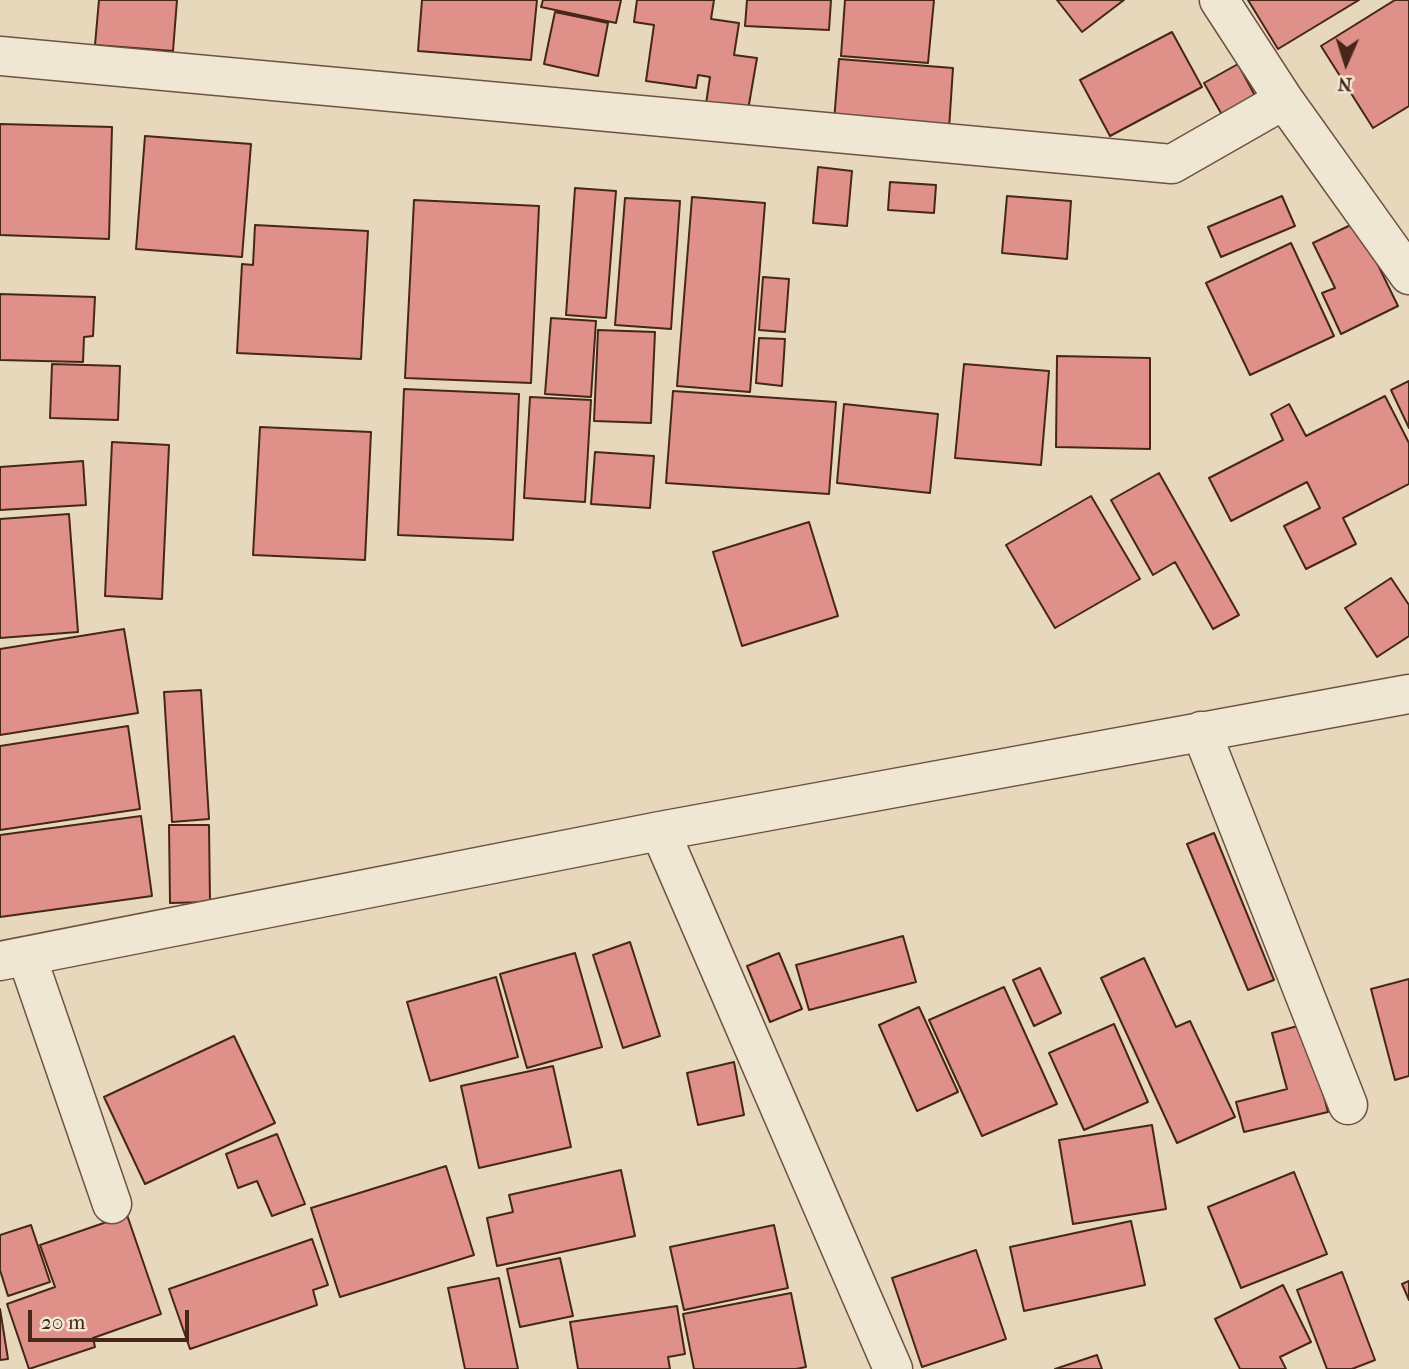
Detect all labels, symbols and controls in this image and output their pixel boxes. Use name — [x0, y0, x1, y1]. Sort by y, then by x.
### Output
north arrow — [1311, 28, 1381, 98]
text: N — [1337, 73, 1353, 95]
scale bar — [32, 1296, 192, 1340]
text: 20 m — [41, 1310, 85, 1334]

